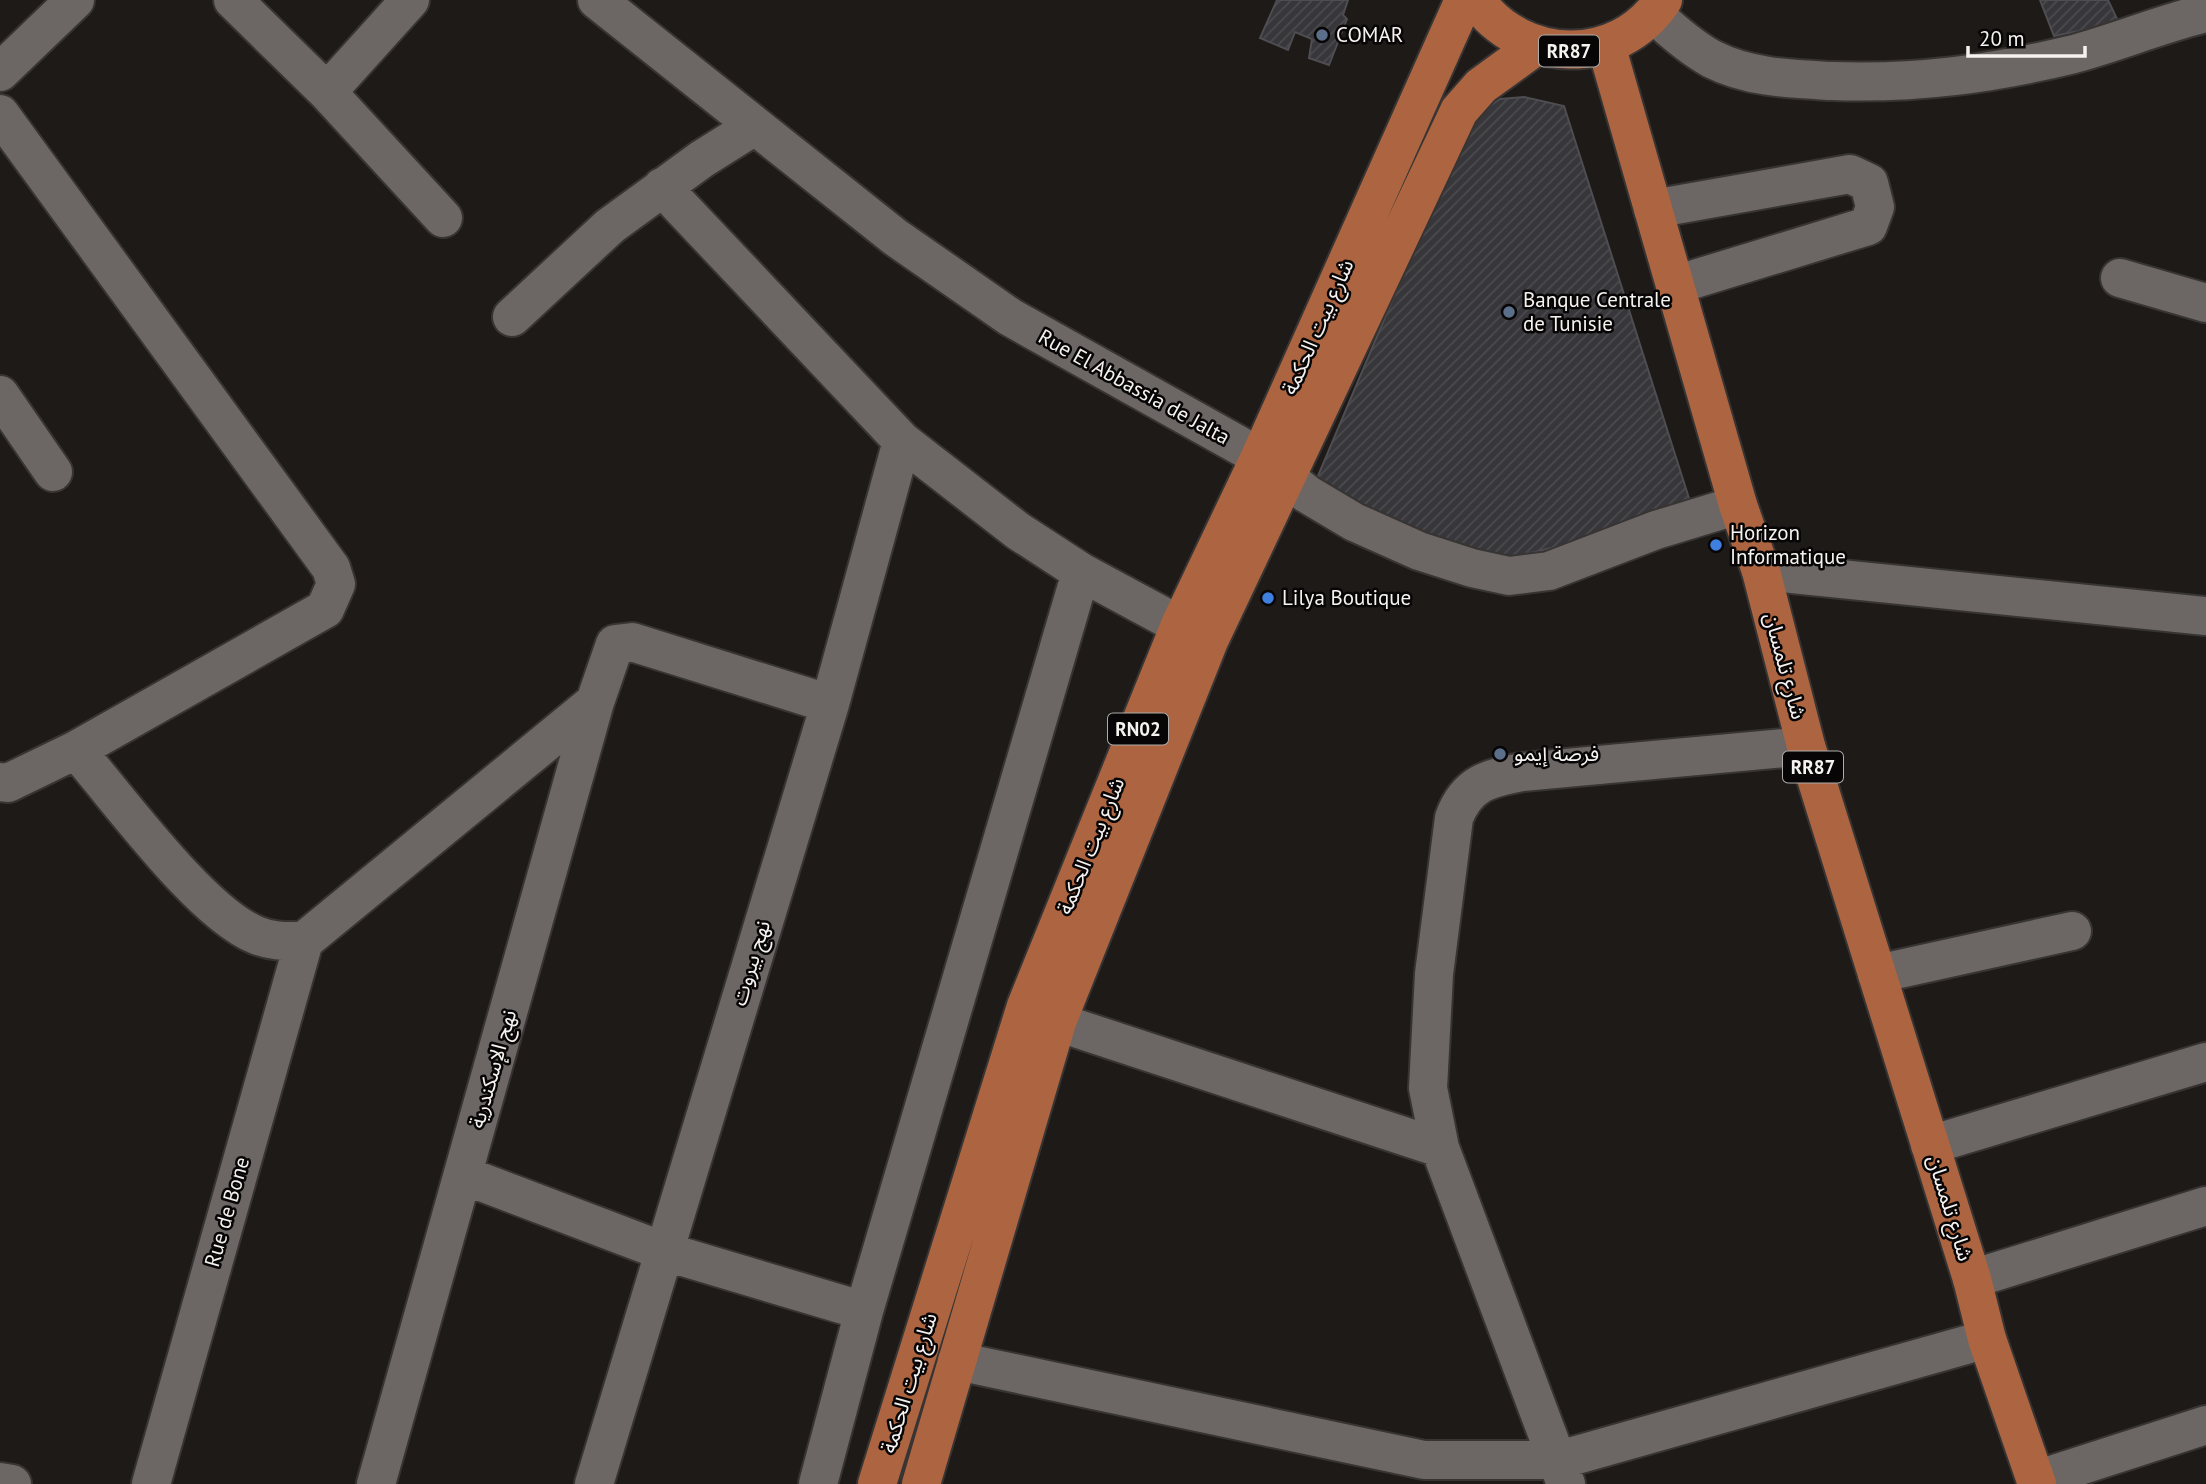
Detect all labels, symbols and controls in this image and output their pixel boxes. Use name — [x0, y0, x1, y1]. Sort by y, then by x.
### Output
scale bar — [1968, 14, 2085, 58]
place label: COMAR — [1336, 21, 1403, 48]
text: 20 m — [1979, 25, 2025, 52]
marker: COMAR — [1314, 27, 1330, 43]
road number: RR87 — [1539, 36, 1599, 66]
street label: شارع بيت الحكمة — [1276, 255, 1361, 400]
place label: Banque Centrale de Tunisie — [1523, 286, 1671, 337]
marker: Banque Centrale de Tunisie — [1501, 304, 1517, 320]
street label: Rue El Abbassia de Jalta — [1034, 323, 1235, 450]
place label: Horizon Informatique — [1730, 519, 1846, 570]
marker: Horizon Informatique — [1708, 537, 1724, 553]
place label: Lilya Boutique — [1282, 584, 1411, 611]
marker: Lilya Boutique — [1260, 590, 1276, 606]
street label: شارع تلمسان — [1756, 609, 1813, 723]
road number: RN02 — [1108, 714, 1168, 744]
place label: فرصة إيمو — [1514, 740, 1599, 767]
marker: فرصة إيمو — [1492, 746, 1508, 762]
road number: RR87 — [1783, 752, 1843, 782]
street label: شارع بيت الحكمة — [1051, 773, 1132, 919]
street label: نهج بيروت — [725, 917, 778, 1009]
street label: نهج الإسكندرية — [463, 1007, 524, 1132]
street label: شارع تلمسان — [1920, 1151, 1979, 1265]
street label: Rue de Bone — [198, 1154, 255, 1270]
street label: شارع بيت الحكمة — [874, 1309, 945, 1457]

